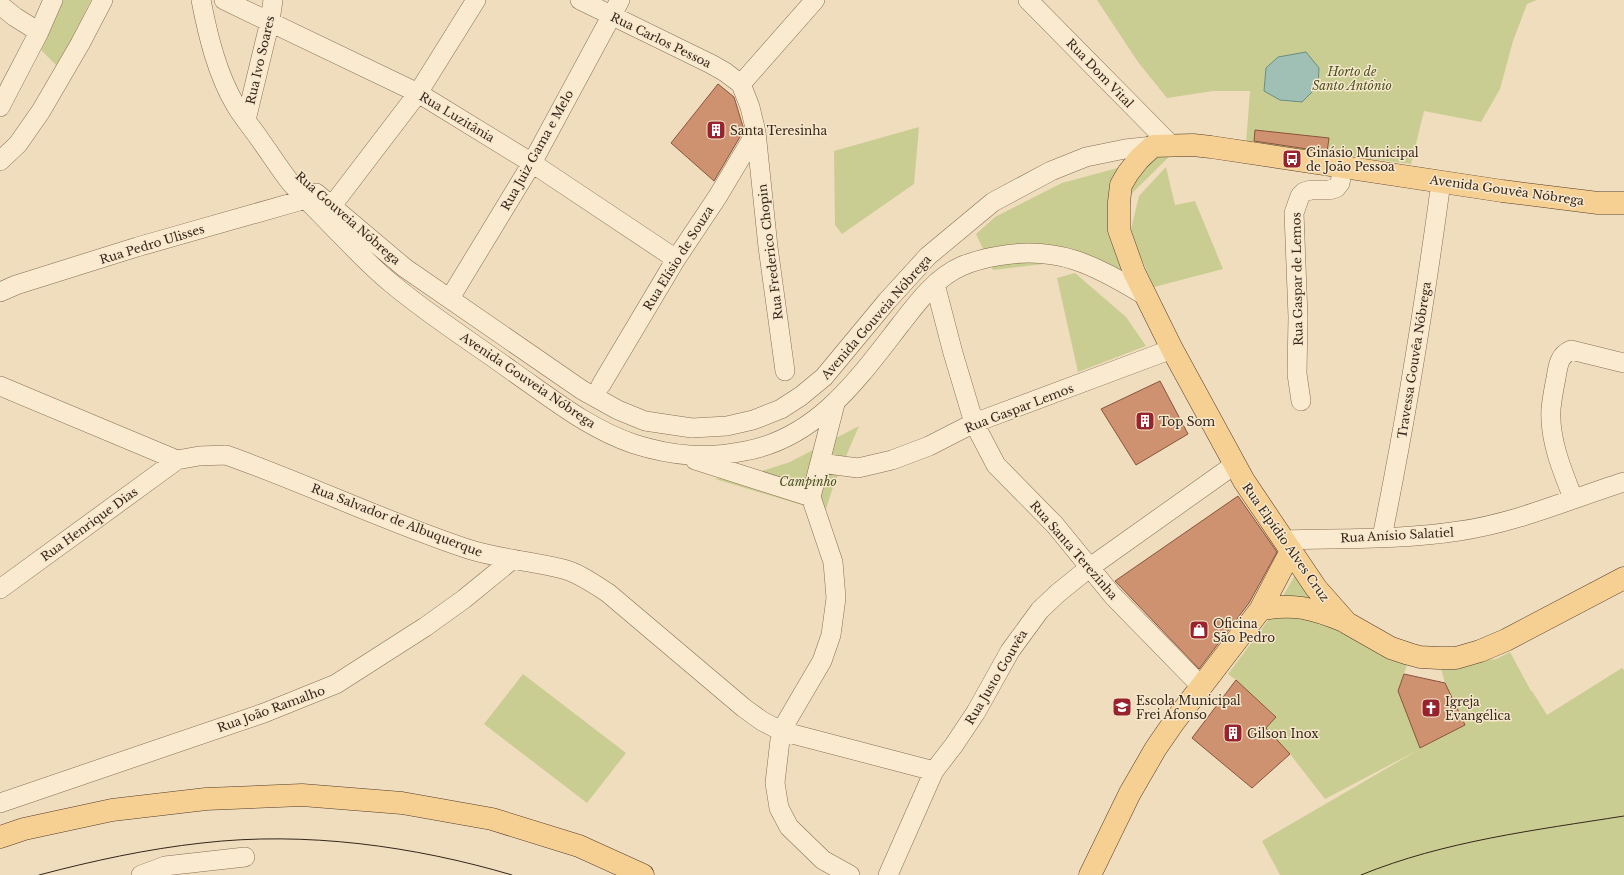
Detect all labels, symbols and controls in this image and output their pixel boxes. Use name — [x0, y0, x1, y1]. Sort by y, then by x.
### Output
street label: Rua Carlos Pessoa — [608, 9, 714, 71]
street label: Rua Ivo Soares — [243, 14, 277, 106]
street label: Rua Dom Vital — [1063, 35, 1137, 111]
park label: Horto de Santo Antônio — [1312, 64, 1392, 93]
street label: Rua Juiz Gama e Melo — [498, 87, 577, 213]
street label: Rua Luzitânia — [417, 89, 498, 146]
building icon: Santa Teresinha — [705, 119, 727, 141]
place label: Santa Teresinha — [730, 123, 828, 138]
place label: Ginásio Municipal de João Pessoa — [1306, 145, 1419, 174]
bus stop icon: Ginásio Municipal de João Pessoa — [1281, 148, 1303, 170]
street label: Rua Gouveia Nóbrega — [292, 168, 404, 268]
street label: Avenida Gouvêa Nóbrega — [1428, 172, 1585, 208]
street label: Rua Frederico Chopin — [754, 183, 786, 321]
street label: Rua Elísio de Souza — [640, 203, 716, 313]
street label: Rua Gaspar de Lemos — [1288, 212, 1306, 346]
street label: Rua Pedro Ulisses — [98, 221, 206, 267]
street label: Avenida Gouveia Nóbrega — [817, 252, 934, 383]
street label: Travessa Gouvêa Nóbrega — [1394, 280, 1434, 439]
street label: Avenida Gouveia Nóbrega — [457, 329, 599, 431]
street label: Rua Gaspar Lemos — [962, 380, 1076, 436]
building icon: Top Som — [1134, 410, 1156, 432]
place label: Top Som — [1159, 414, 1215, 429]
park label: Campinho — [779, 474, 837, 489]
street label: Rua Salvador de Albuquerque — [309, 480, 485, 560]
street label: Rua Elpídio Alves Cruz — [1239, 480, 1333, 604]
street label: Rua Henrique Dias — [38, 484, 140, 564]
street label: Rua Santa Terezinha — [1027, 498, 1121, 603]
street label: Rua Anísio Salatiel — [1340, 525, 1454, 545]
place label: Oficina São Pedro — [1213, 616, 1275, 645]
shop icon: Oficina São Pedro — [1188, 619, 1210, 641]
street label: Rua Justo Gouvêa — [962, 626, 1030, 727]
street label: Rua João Ramalho — [215, 683, 327, 735]
place label: Escola Municipal Frei Afonso — [1136, 693, 1241, 722]
place label: Igreja Evangélica — [1445, 694, 1511, 723]
school or university icon: Escola Municipal Frei Afonso — [1111, 696, 1133, 718]
church icon: Igreja Evangélica — [1420, 697, 1442, 719]
building icon: Gilson Inox — [1222, 722, 1244, 744]
place label: Gilson Inox — [1247, 726, 1319, 741]

